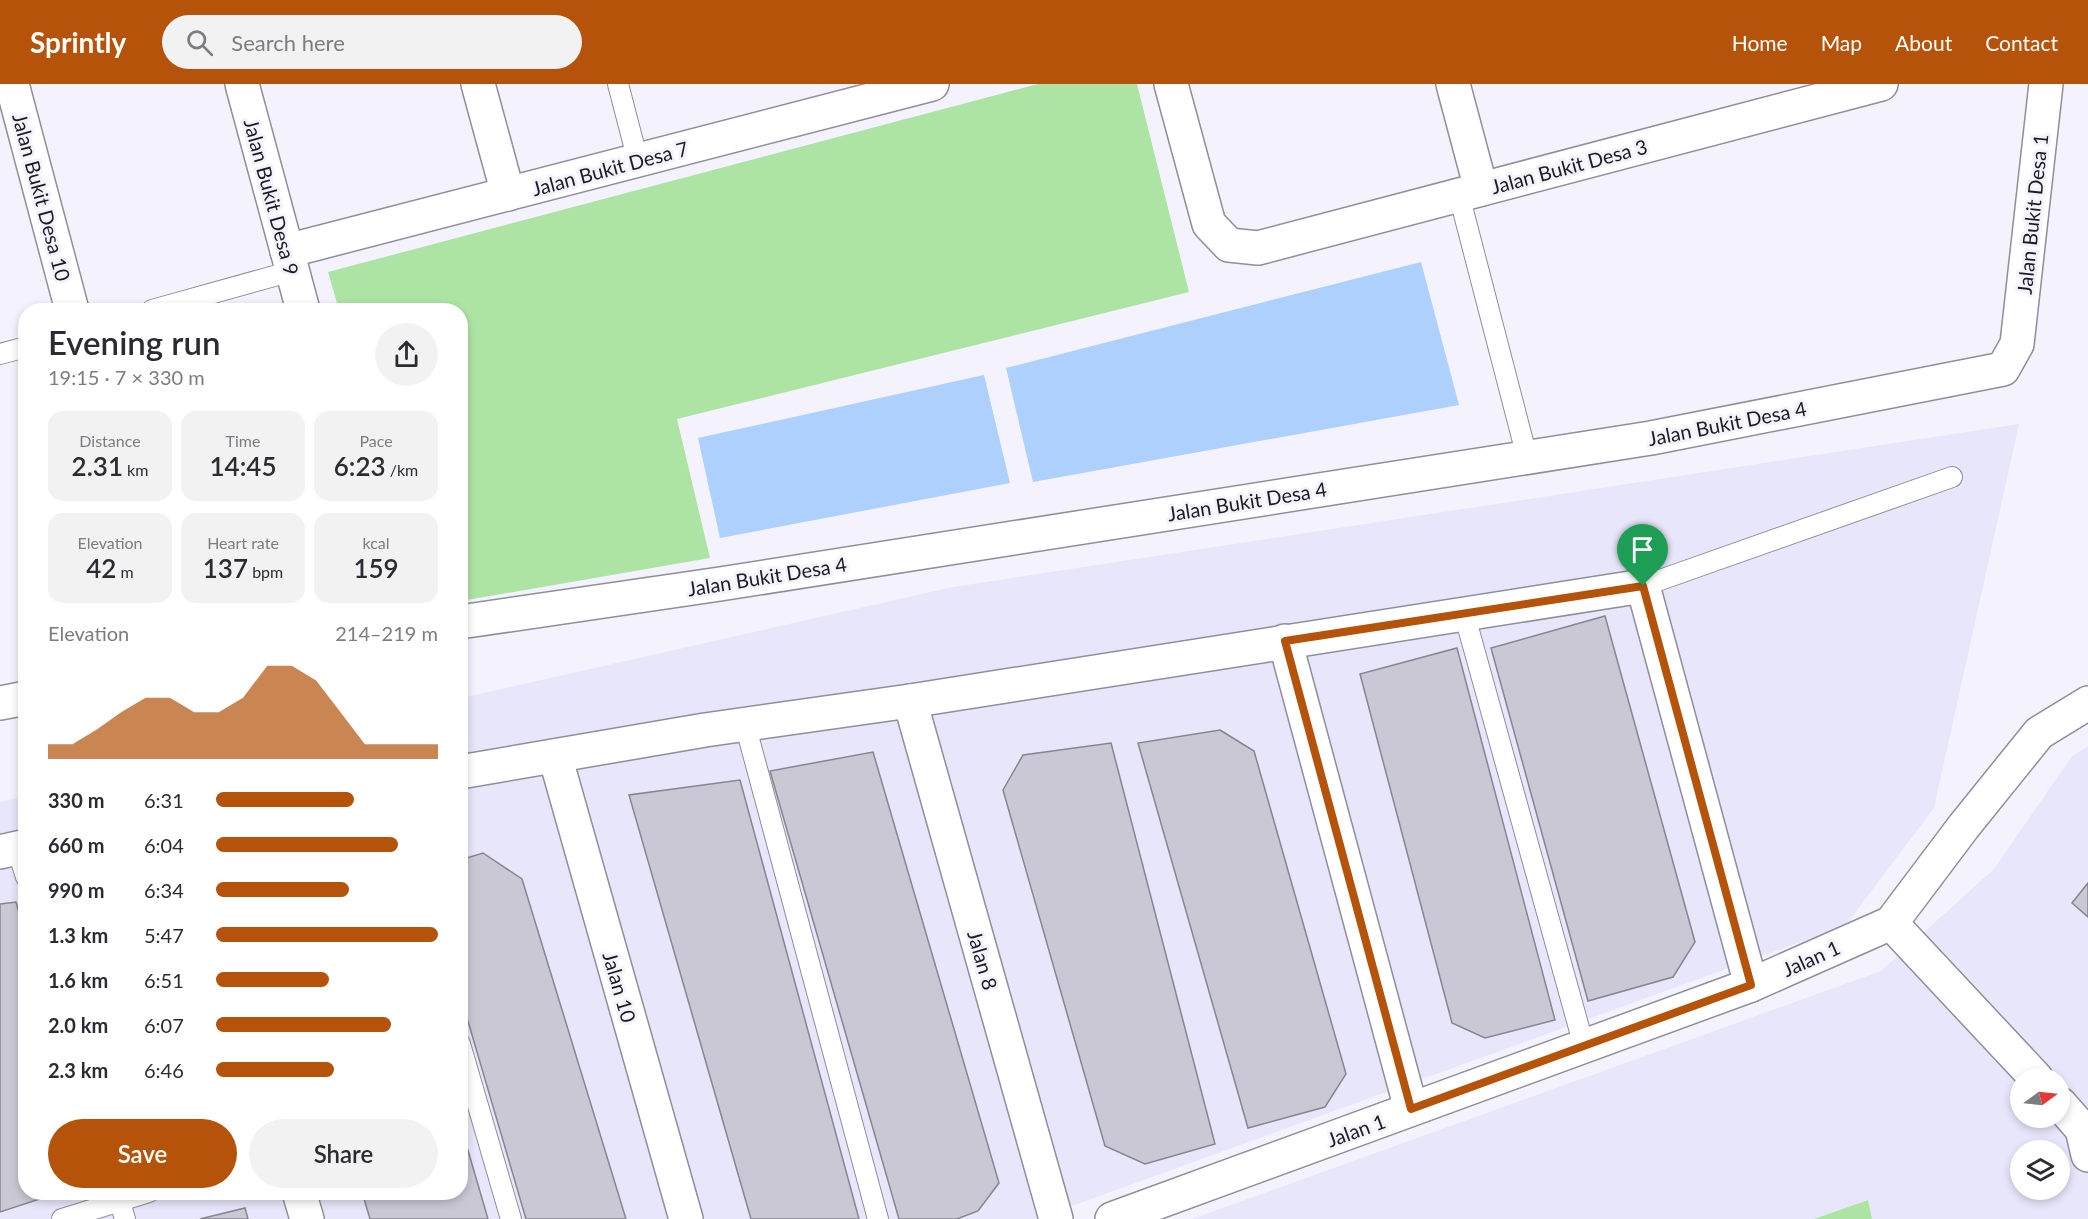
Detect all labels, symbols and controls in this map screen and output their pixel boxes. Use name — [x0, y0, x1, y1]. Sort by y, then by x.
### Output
search box — [162, 15, 582, 69]
text: Sprintly — [30, 25, 126, 59]
icon: search — [183, 26, 216, 59]
text: Search here — [231, 29, 345, 56]
text: Home — [1732, 30, 1788, 55]
text: Map — [1821, 30, 1862, 55]
text: About — [1895, 30, 1952, 55]
text: Contact — [1985, 30, 2058, 55]
street label: Jalan Bukit Desa 10 — [8, 111, 76, 283]
street label: Jalan Bukit Desa 9 — [240, 116, 304, 278]
street label: Jalan Bukit Desa 1 — [2012, 133, 2052, 295]
street label: Jalan Bukit Desa 3 — [1488, 134, 1650, 198]
street label: Jalan Bukit Desa 7 — [529, 136, 691, 200]
text: Evening run — [48, 322, 221, 362]
button: share — [375, 323, 438, 386]
text: 19:15 · 7 × 330 m — [48, 365, 205, 389]
street label: Jalan Bukit Desa 4 — [1646, 396, 1809, 450]
text: Distance — [79, 431, 141, 450]
text: Time — [226, 431, 260, 450]
text: Pace — [359, 431, 393, 450]
text: 2.31 — [72, 450, 123, 482]
text: 14:45 — [210, 450, 276, 482]
text: 6:23 — [334, 450, 386, 482]
text: km — [123, 460, 148, 479]
text: /km — [386, 460, 418, 479]
street label: Jalan Bukit Desa 4 — [1166, 476, 1329, 525]
pin — [1617, 524, 1668, 586]
text: Elevation — [78, 533, 143, 552]
text: Heart rate — [207, 533, 279, 552]
text: kcal — [362, 533, 390, 552]
icon: arrive — [1626, 533, 1659, 566]
street label: Jalan Bukit Desa 4 — [686, 551, 849, 600]
text: 42 — [86, 552, 116, 584]
text: 137 — [203, 552, 248, 584]
text: 159 — [353, 552, 399, 584]
text: m — [116, 562, 134, 581]
text: bpm — [248, 562, 283, 581]
text: Elevation — [48, 621, 129, 645]
text: 214–219 m — [335, 621, 438, 645]
text: 330 m — [48, 788, 104, 812]
text: 6:31 — [144, 788, 184, 812]
text: 660 m — [48, 833, 104, 857]
text: 6:04 — [144, 833, 184, 857]
text: 990 m — [48, 878, 104, 902]
text: 6:34 — [144, 878, 184, 902]
text: 1.3 km — [48, 923, 108, 947]
text: 5:47 — [144, 923, 184, 947]
street label: Jalan 8 — [963, 928, 1003, 992]
street label: Jalan 1 — [1778, 935, 1844, 981]
street label: Jalan 10 — [599, 949, 641, 1025]
text: 1.6 km — [48, 968, 108, 992]
text: 6:51 — [144, 968, 184, 992]
text: 2.0 km — [48, 1013, 108, 1037]
text: 6:07 — [144, 1013, 184, 1037]
text: 2.3 km — [48, 1058, 108, 1082]
text: 6:46 — [144, 1058, 184, 1082]
north arrow — [2010, 1068, 2070, 1128]
map controls — [2010, 1068, 2070, 1200]
street label: Jalan 1 — [1323, 1108, 1389, 1152]
button: Save — [48, 1119, 237, 1188]
button: Share — [249, 1119, 438, 1188]
button: layers — [2010, 1140, 2070, 1200]

